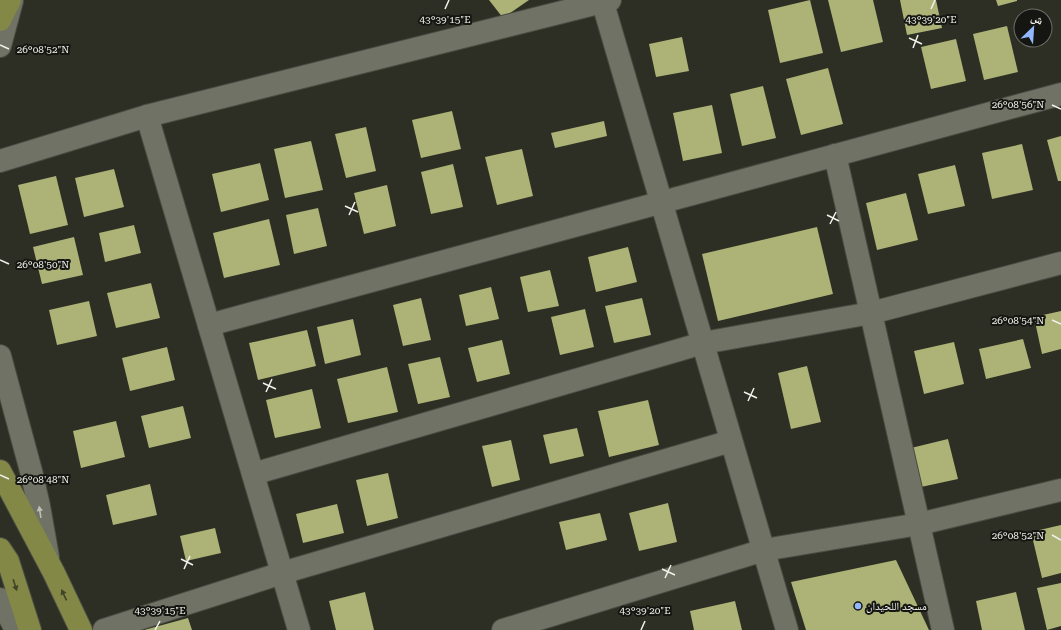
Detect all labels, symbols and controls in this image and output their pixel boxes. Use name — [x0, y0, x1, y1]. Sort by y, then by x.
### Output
north arrow — [1013, 8, 1053, 48]
text: ش — [1029, 11, 1045, 29]
text: 43°39'15"E — [419, 14, 471, 25]
text: 43°39'20"E — [905, 14, 957, 25]
text: 26°08'52"N — [17, 44, 69, 55]
text: 26°08'56"N — [992, 99, 1044, 110]
text: 26°08'50"N — [17, 259, 69, 270]
text: 26°08'54"N — [992, 315, 1044, 326]
text: 26°08'48"N — [17, 474, 69, 485]
one-way arrow — [37, 506, 43, 518]
text: 26°08'52"N — [992, 530, 1044, 541]
one-way arrow — [12, 579, 18, 591]
one-way arrow — [61, 589, 67, 600]
place label: مسجد اللحيدان — [866, 600, 927, 613]
marker: مسجد اللحيدان — [853, 601, 863, 611]
text: 43°39'15"E — [134, 605, 186, 616]
text: 43°39'20"E — [619, 605, 671, 616]

